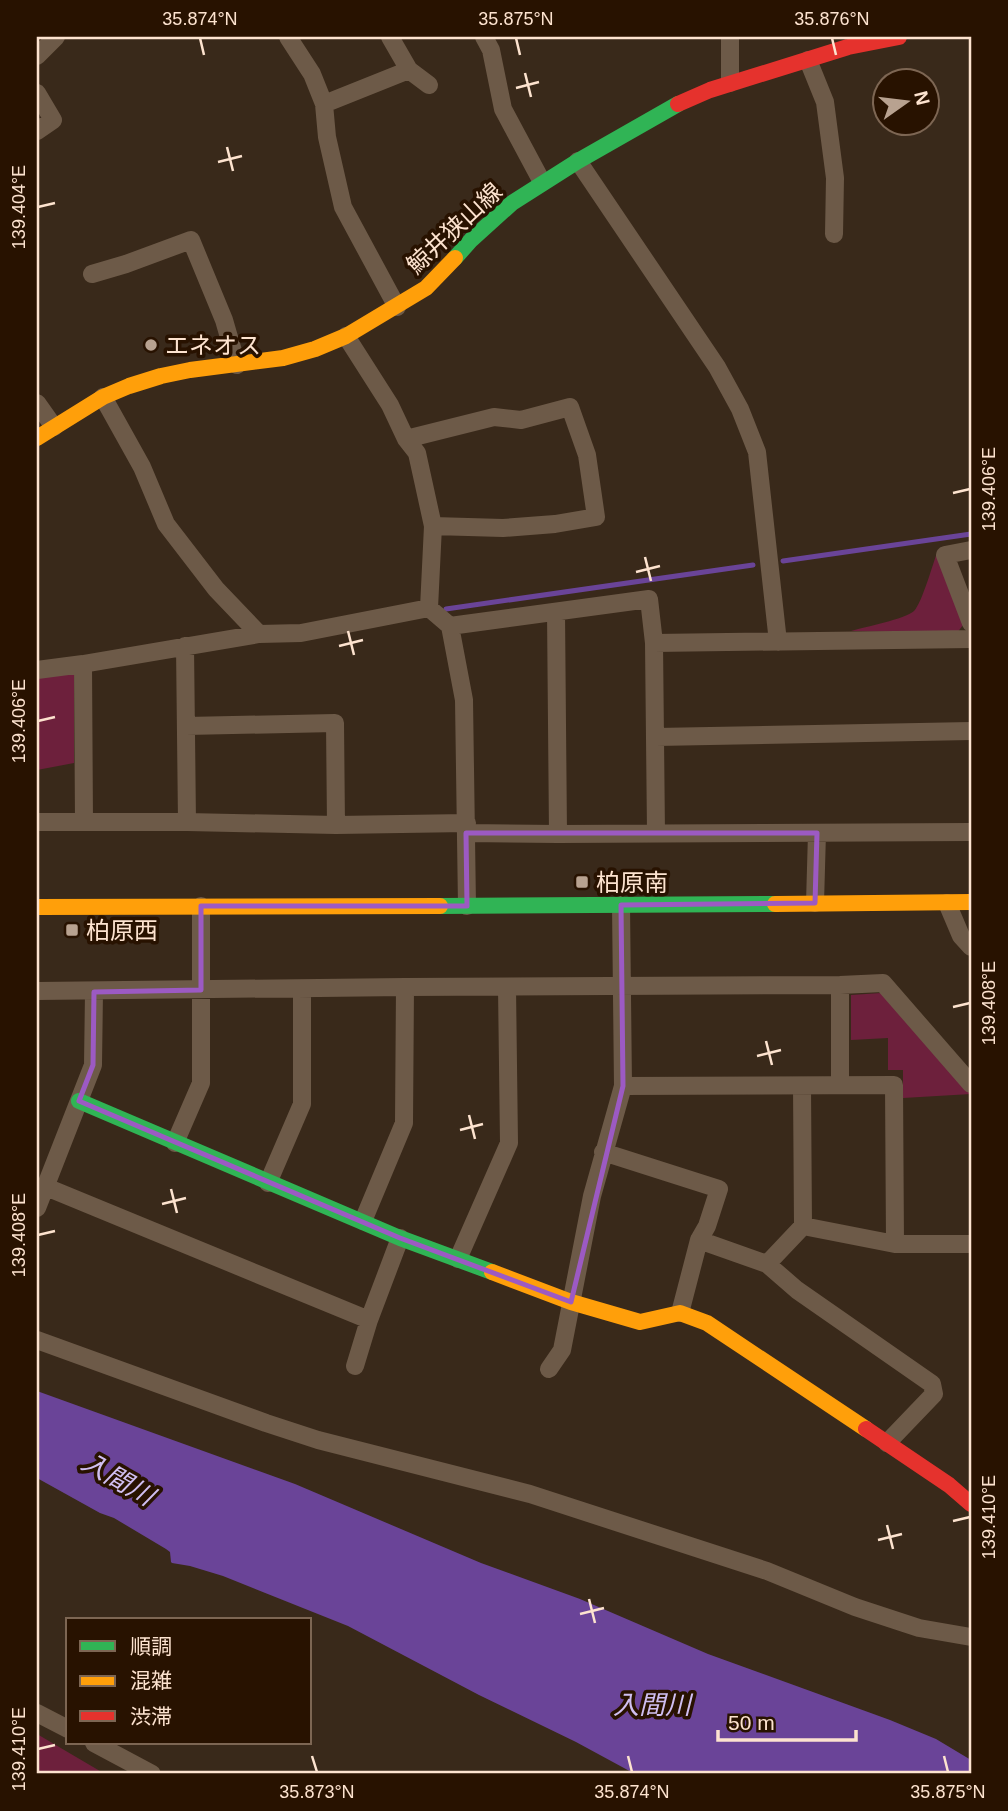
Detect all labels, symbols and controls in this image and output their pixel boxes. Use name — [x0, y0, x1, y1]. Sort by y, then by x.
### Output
text: 35.874°N — [162, 9, 238, 29]
text: 35.875°N — [478, 9, 554, 29]
text: 35.876°N — [794, 9, 870, 29]
north arrow — [872, 66, 942, 136]
text: N — [910, 89, 934, 107]
text: 139.404°E — [9, 165, 29, 249]
street label: 鯨井狭山線 — [401, 177, 507, 279]
place label: エネオス — [165, 332, 261, 359]
marker: エネオス — [143, 337, 159, 353]
text: 139.406°E — [979, 447, 999, 531]
text: 139.406°E — [9, 679, 29, 763]
place label: 柏原南 — [596, 869, 668, 896]
marker: 柏原南 — [574, 874, 590, 890]
place label: 柏原西 — [86, 917, 158, 944]
marker: 柏原西 — [64, 922, 80, 938]
text: 139.408°E — [979, 961, 999, 1045]
text: 139.408°E — [9, 1193, 29, 1277]
water label: 入間川 — [77, 1447, 162, 1513]
text: 139.410°E — [979, 1475, 999, 1559]
legend — [66, 1618, 312, 1744]
text: 順調 — [130, 1635, 172, 1658]
text: 混雑 — [130, 1669, 172, 1692]
water label: 入間川 — [613, 1690, 694, 1720]
scale bar — [718, 1699, 856, 1743]
text: 渋滞 — [130, 1705, 172, 1728]
text: 139.410°E — [9, 1707, 29, 1791]
text: 50 m — [728, 1711, 775, 1734]
text: 35.873°N — [279, 1782, 355, 1802]
text: 35.874°N — [594, 1782, 670, 1802]
text: 35.875°N — [910, 1782, 986, 1802]

